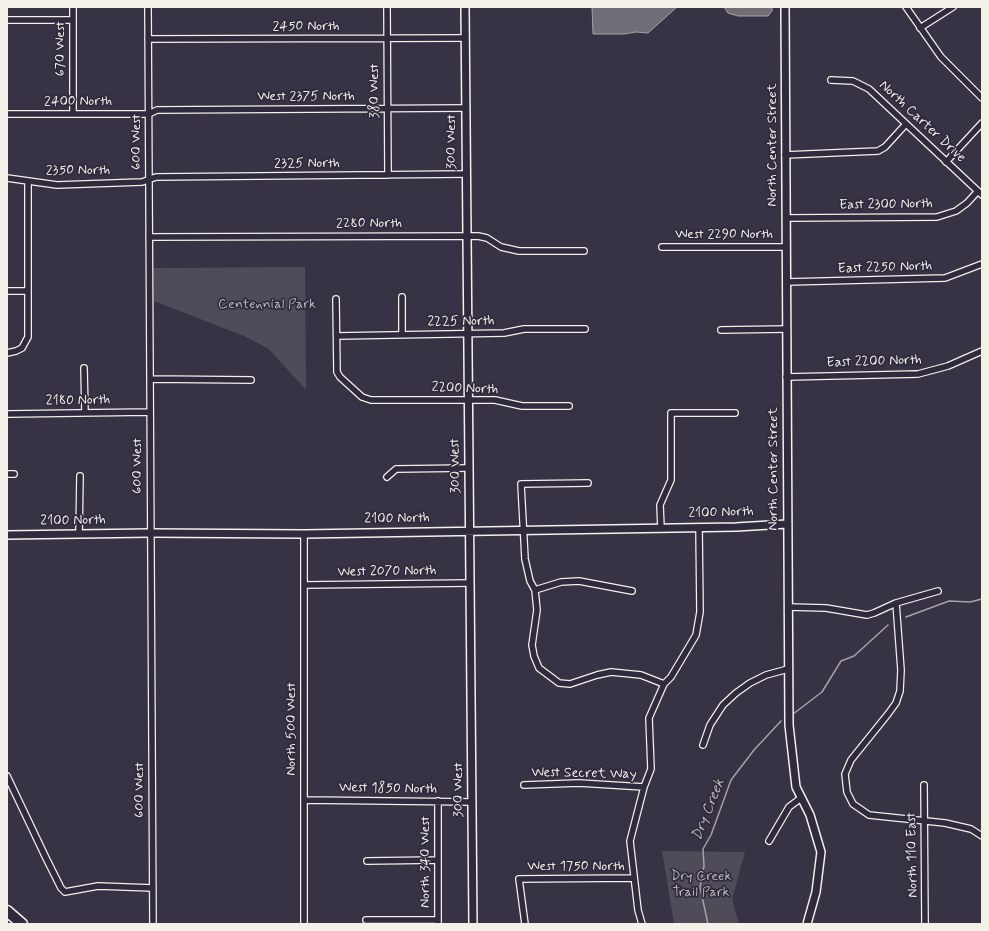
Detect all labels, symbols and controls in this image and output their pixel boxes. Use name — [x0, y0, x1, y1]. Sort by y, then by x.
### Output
street label: 2450 North — [272, 19, 340, 35]
street label: 670 West — [53, 21, 69, 77]
street label: 380 West — [367, 64, 383, 118]
street label: North Carter Drive — [875, 77, 969, 167]
street label: North Center Street — [765, 83, 781, 207]
street label: West 2375 North — [257, 89, 355, 105]
street label: 2400 North — [44, 94, 112, 110]
street label: 600 West — [129, 114, 145, 170]
street label: 300 West — [444, 114, 460, 170]
street label: 2325 North — [274, 156, 340, 172]
street label: 2350 North — [46, 163, 110, 179]
street label: East 2300 North — [839, 196, 933, 214]
street label: 2280 North — [336, 216, 402, 232]
street label: West 2290 North — [675, 227, 773, 243]
street label: East 2250 North — [837, 258, 933, 278]
park label: Centennial Park — [218, 297, 316, 313]
street label: 2225 North — [427, 313, 495, 331]
street label: East 2200 North — [826, 352, 922, 372]
street label: 2200 North — [431, 379, 499, 399]
street label: 2180 North — [46, 392, 110, 410]
street label: North Center Street — [766, 407, 782, 531]
street label: 600 West — [130, 438, 146, 494]
street label: 300 West — [447, 438, 465, 494]
street label: 2100 North — [688, 503, 754, 523]
street label: 2100 North — [364, 510, 430, 528]
street label: 2100 North — [40, 512, 106, 530]
street label: West 2070 North — [337, 563, 437, 581]
street label: North 500 West — [284, 682, 300, 776]
street label: 600 West — [132, 762, 148, 818]
street label: 300 West — [451, 762, 467, 818]
street label: West Secret Way — [531, 765, 637, 783]
water label: Dry Creek — [688, 776, 730, 844]
street label: West 1850 North — [339, 780, 437, 798]
street label: North 110 East — [904, 812, 922, 898]
street label: North 340 West — [418, 816, 434, 908]
street label: West 1750 North — [527, 859, 625, 875]
park label: Dry Creek Trail Park — [671, 869, 731, 902]

